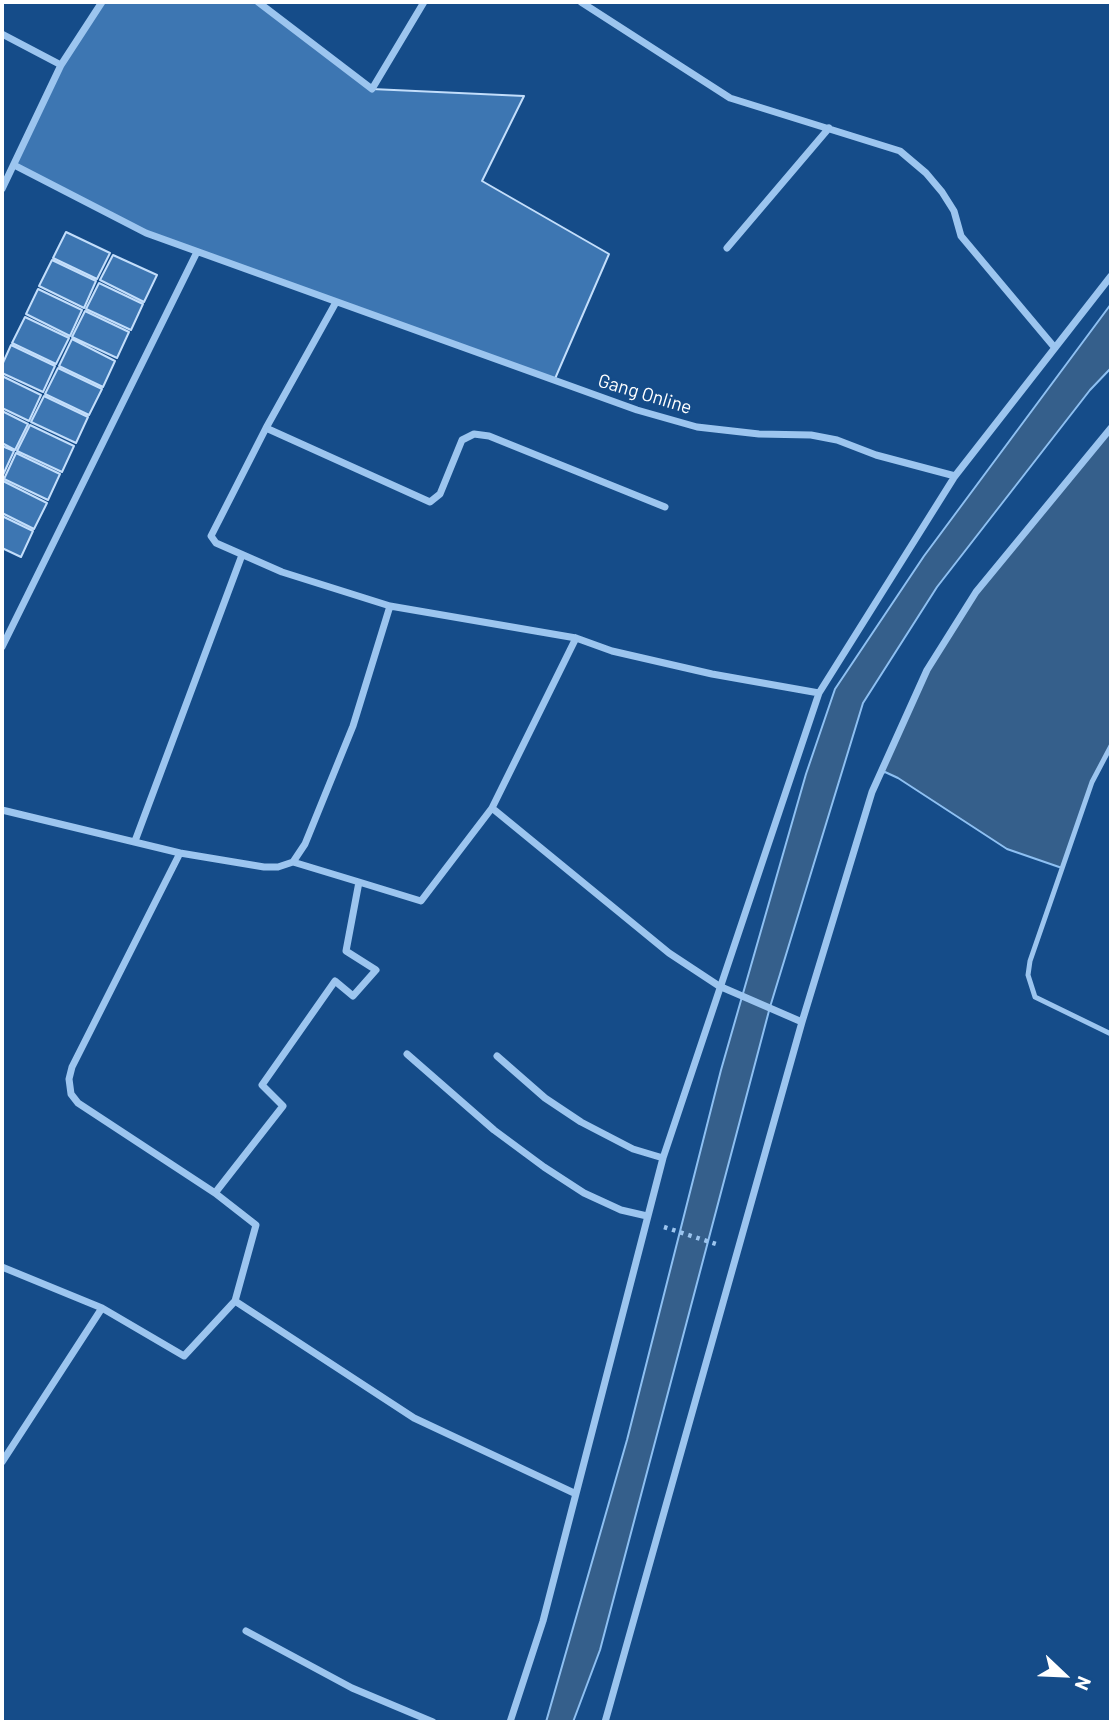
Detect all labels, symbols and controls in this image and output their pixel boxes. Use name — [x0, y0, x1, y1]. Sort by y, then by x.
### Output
street label: Gang Online — [595, 369, 695, 419]
north arrow — [1029, 1640, 1099, 1710]
text: N — [1071, 1673, 1097, 1694]

